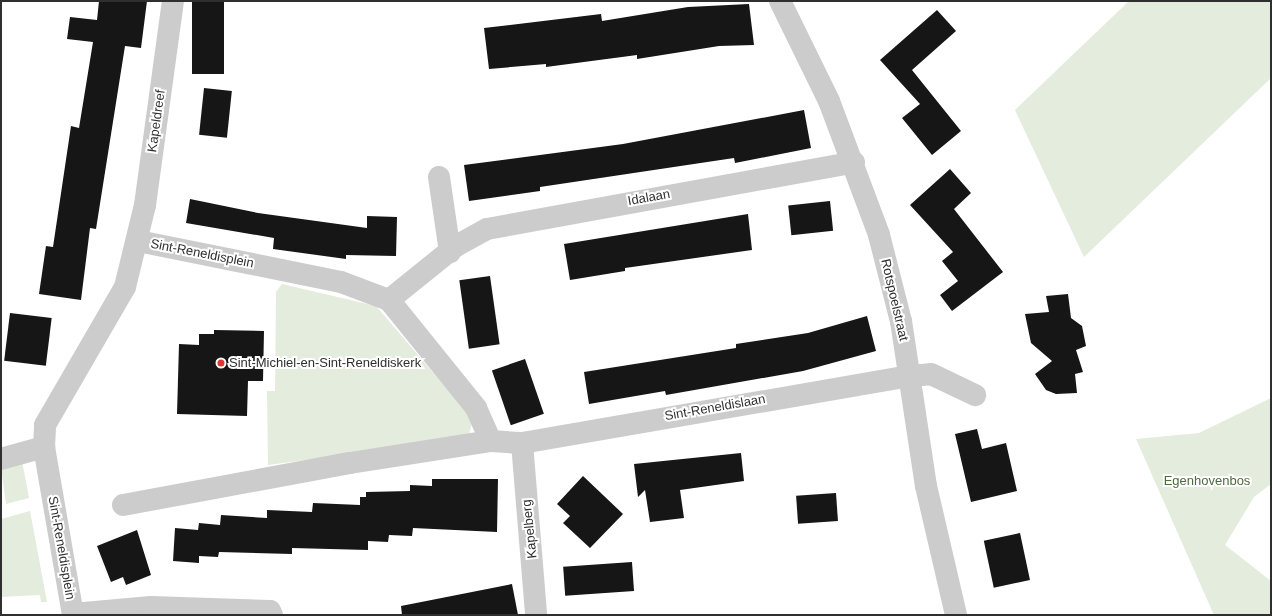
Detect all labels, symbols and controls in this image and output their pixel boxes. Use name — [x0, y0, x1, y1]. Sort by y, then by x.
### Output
street label: Kapeldreef — [145, 89, 169, 153]
street label: Idalaan — [627, 187, 671, 209]
street label: Sint-Reneldisplein — [149, 236, 255, 272]
street label: Rotspoelstraat — [877, 257, 911, 343]
place label: Sint-Michiel-en-Sint-Reneldiskerk — [229, 355, 421, 371]
marker: Sint-Michiel-en-Sint-Reneldiskerk — [216, 358, 226, 368]
street label: Sint-Reneldislaan — [663, 391, 767, 425]
park label: Egenhovenbos — [1164, 473, 1250, 489]
street label: Sint-Reneldisplein — [44, 495, 78, 601]
street label: Kapelberg — [519, 499, 541, 559]

